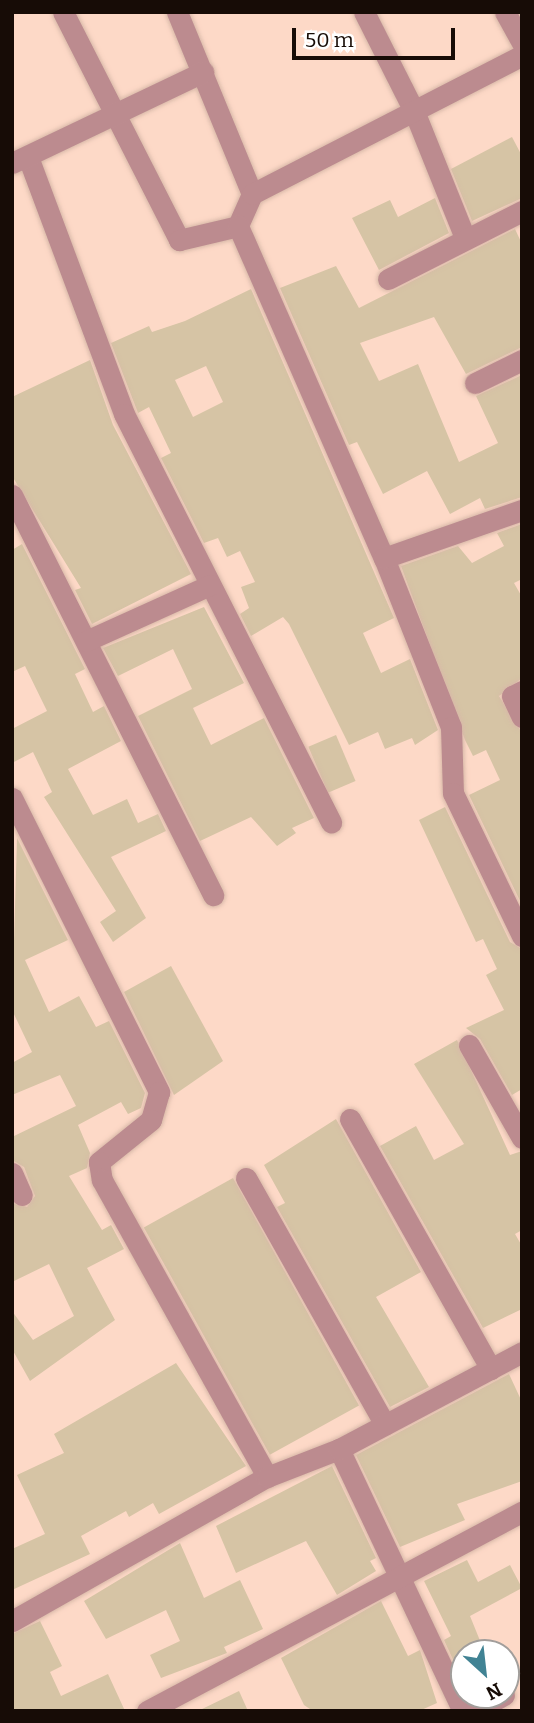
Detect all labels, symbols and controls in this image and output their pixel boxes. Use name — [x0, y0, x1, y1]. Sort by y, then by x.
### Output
scale bar — [296, 14, 459, 58]
text: 50 m — [305, 27, 354, 53]
north arrow — [450, 1639, 520, 1709]
text: N — [482, 1678, 506, 1705]

